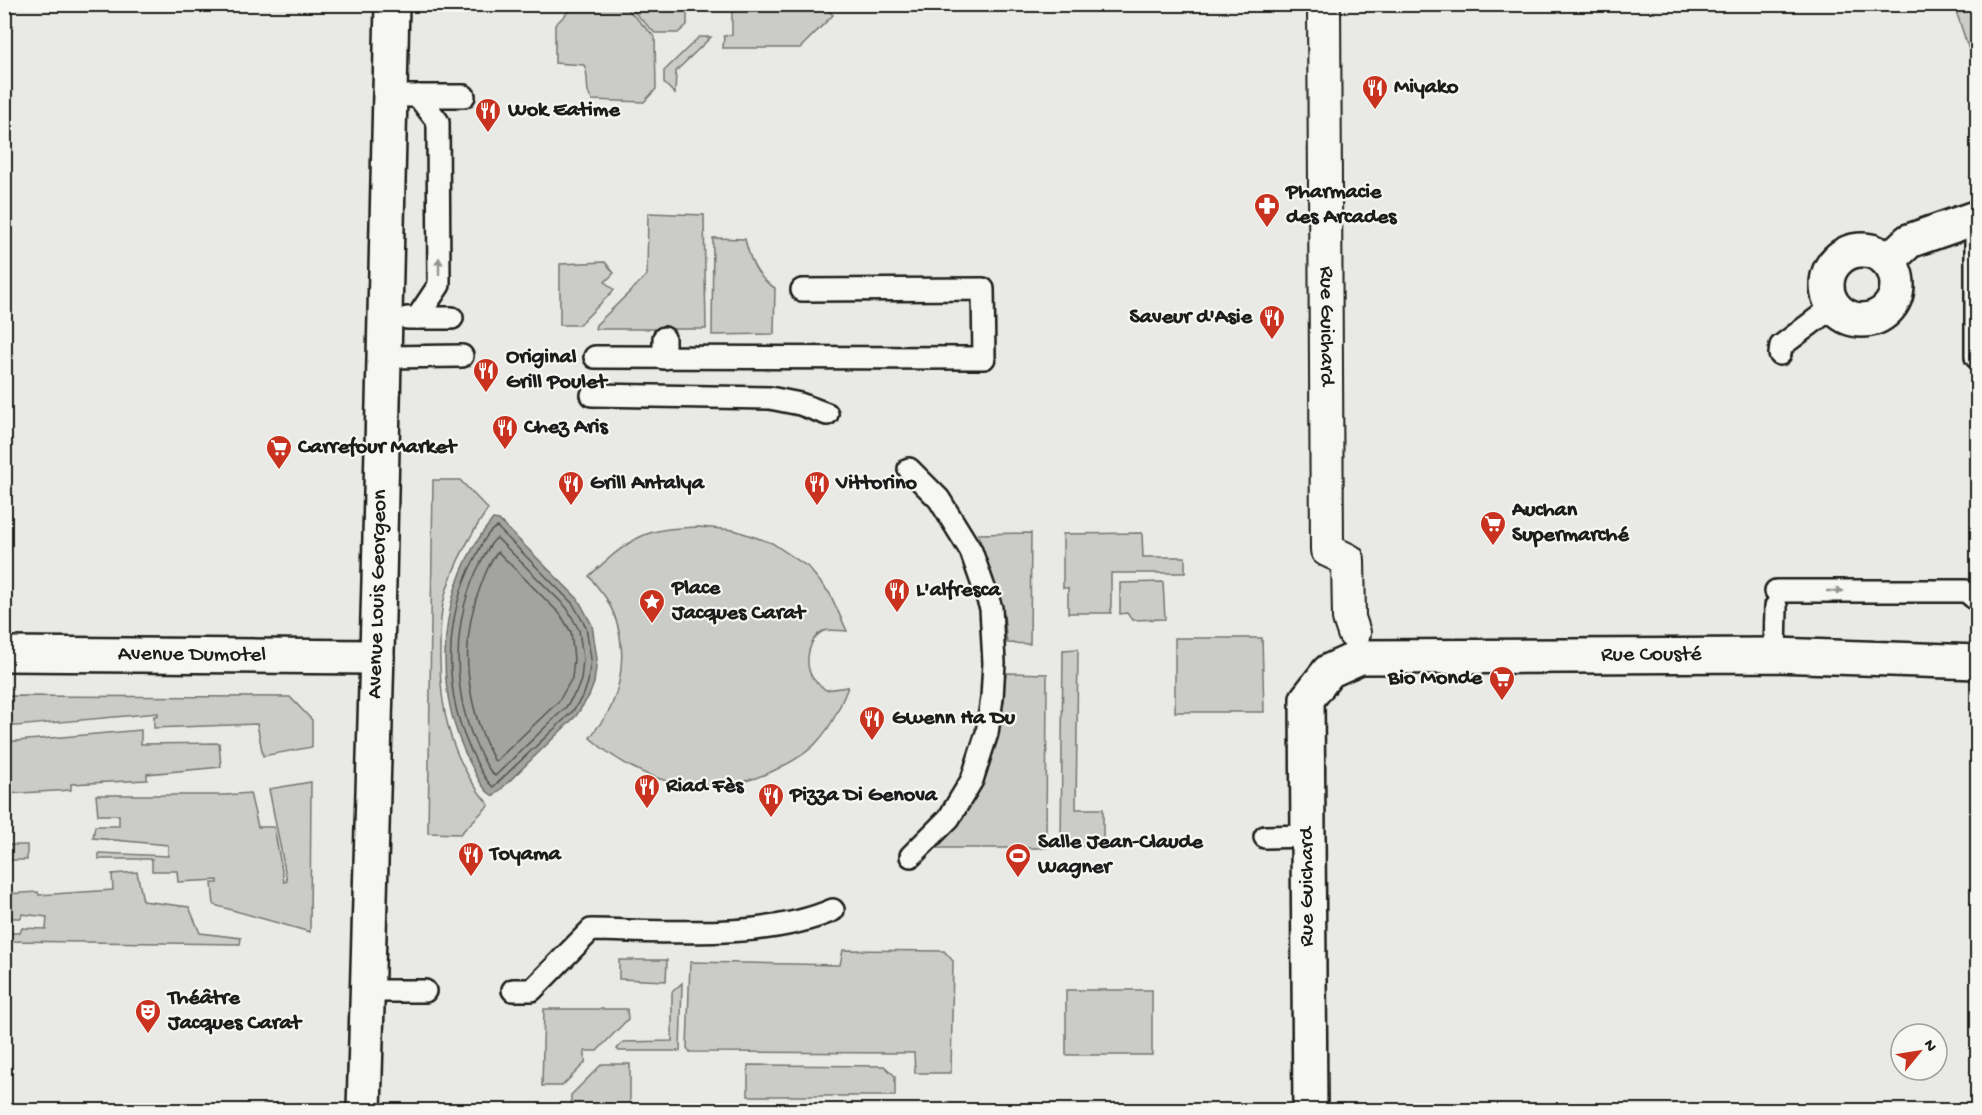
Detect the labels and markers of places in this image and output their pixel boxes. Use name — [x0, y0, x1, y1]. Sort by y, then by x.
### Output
restaurant icon: Miyako — [1360, 73, 1390, 111]
place label: Miyako — [1394, 75, 1459, 101]
restaurant icon: Wok Eatime — [473, 96, 503, 134]
place label: Wok Eatime — [507, 98, 620, 124]
place label: Pharmacie des Arcades — [1285, 180, 1398, 231]
pharmacy icon: Pharmacie des Arcades — [1252, 191, 1282, 229]
restaurant icon: Saveur d'Asie — [1257, 303, 1287, 341]
place label: Saveur d'Asie — [1130, 305, 1253, 331]
place label: Original Grill Poulet — [506, 345, 608, 396]
restaurant icon: Original Grill Poulet — [471, 356, 501, 394]
restaurant icon: Chez Aris — [490, 413, 520, 451]
place label: Chez Aris — [523, 415, 610, 441]
supermarket icon: Carrefour Market — [264, 433, 294, 471]
place label: Carrefour Market — [297, 435, 458, 461]
restaurant icon: Grill Antalya — [556, 469, 586, 507]
restaurant icon: Vittorino — [802, 469, 832, 507]
place label: Grill Antalya — [590, 471, 706, 497]
place label: Vittorino — [835, 471, 917, 497]
place label: Auchan Supermarché — [1511, 498, 1629, 549]
supermarket icon: Auchan Supermarché — [1478, 509, 1508, 547]
place label: Place Jacques Carat — [671, 576, 807, 627]
restaurant icon: L'alfresca — [882, 576, 912, 614]
place label: L'alfresca — [916, 578, 1002, 604]
place icon: Place Jacques Carat — [637, 587, 667, 625]
supermarket icon: Bio Monde — [1487, 664, 1517, 702]
place label: Bio Monde — [1387, 666, 1483, 692]
restaurant icon: Gwenn Ha Du — [857, 704, 887, 742]
place label: Gwenn Ha Du — [892, 706, 1016, 732]
restaurant icon: Riad Fès — [632, 772, 662, 810]
place label: Riad Fès — [665, 774, 745, 800]
restaurant icon: Pizza Di Genova — [756, 781, 786, 819]
place label: Pizza Di Genova — [789, 783, 939, 809]
place label: Salle Jean-Claude Wagner — [1037, 830, 1203, 881]
restaurant icon: Toyama — [456, 840, 486, 878]
sports icon: Salle Jean-Claude Wagner — [1003, 841, 1033, 879]
place label: Toyama — [488, 842, 563, 868]
place label: Théâtre Jacques Carat — [166, 986, 303, 1037]
theatre icon: Théâtre Jacques Carat — [133, 997, 163, 1035]

